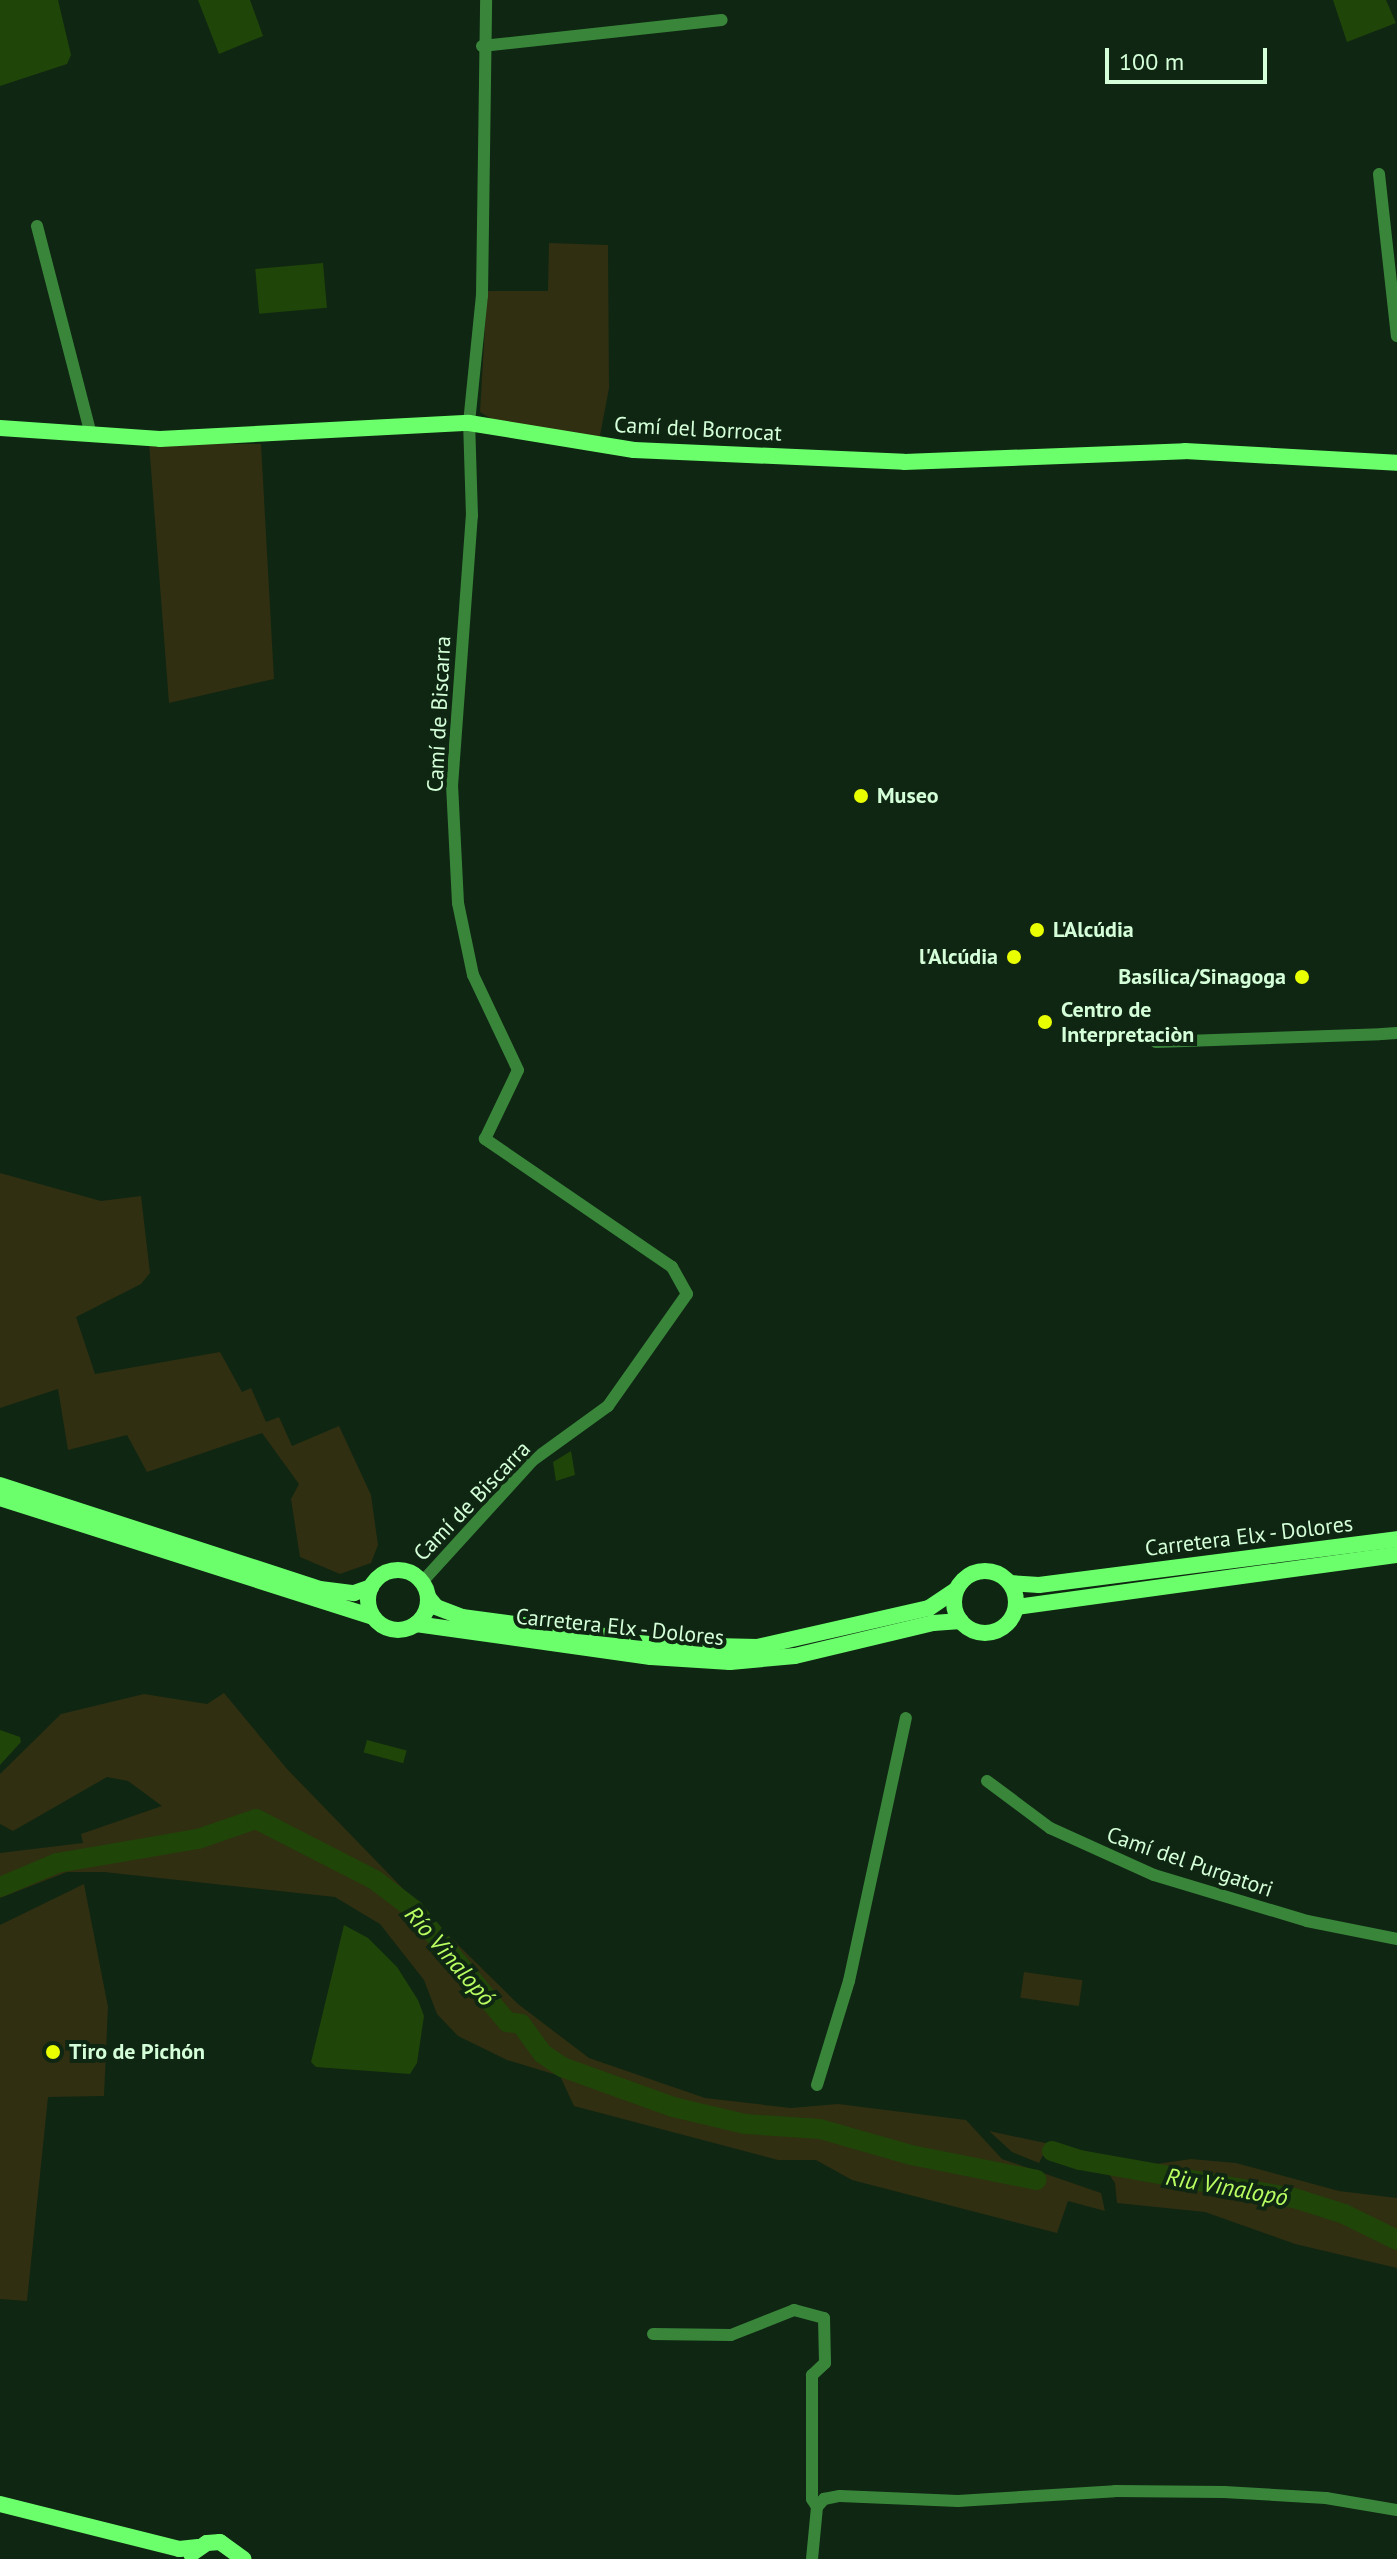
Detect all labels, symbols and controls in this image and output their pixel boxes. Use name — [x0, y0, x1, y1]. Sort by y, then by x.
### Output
scale bar — [1109, 32, 1271, 82]
text: 100 m — [1119, 46, 1184, 77]
street label: Camí del Borrocat — [614, 411, 782, 447]
street label: Camí de Biscarra — [422, 635, 456, 793]
place label: Museo — [877, 783, 939, 809]
marker: Museo — [852, 787, 870, 805]
place label: L'Alcúdia — [1053, 917, 1134, 943]
marker: L'Alcúdia — [1028, 921, 1046, 939]
place label: l'Alcúdia — [919, 944, 998, 970]
marker: l'Alcúdia — [1005, 948, 1023, 966]
place label: Basílica/Sinagoga — [1118, 964, 1286, 990]
marker: Basílica/Sinagoga — [1293, 968, 1311, 986]
place label: Centro de Interpretaciòn — [1061, 996, 1194, 1048]
marker: Centro de Interpretaciòn — [1036, 1013, 1054, 1031]
street label: Camí de Biscarra — [408, 1436, 536, 1566]
street label: Carretera Elx - Dolores — [1141, 1510, 1357, 1562]
street label: Carretera Elx - Dolores — [512, 1603, 728, 1651]
street label: Camí del Purgatori — [1103, 1821, 1277, 1903]
water label: Río Vinalopó — [399, 1900, 501, 2012]
place label: Tiro de Pichón — [69, 2039, 205, 2065]
marker: Tiro de Pichón — [44, 2043, 62, 2061]
water label: Riu Vinalopó — [1163, 2162, 1291, 2212]

